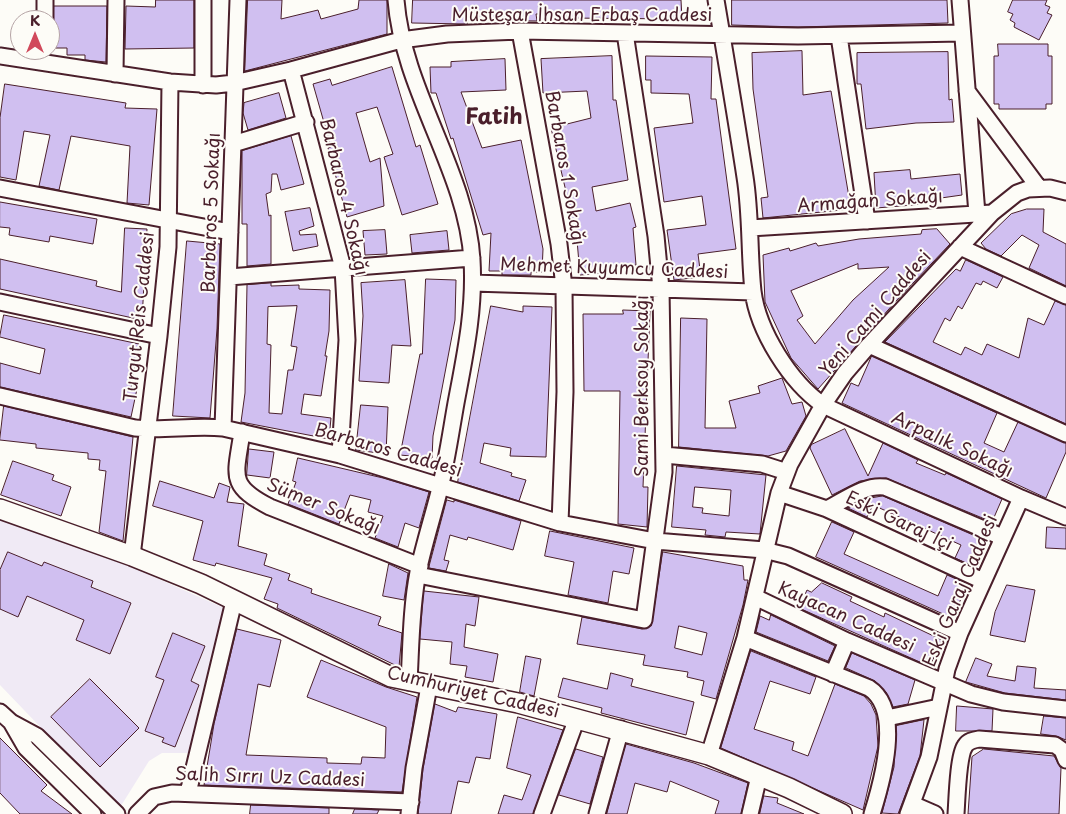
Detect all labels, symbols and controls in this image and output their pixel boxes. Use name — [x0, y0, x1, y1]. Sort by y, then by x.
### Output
street label: Müsteşar İhsan Erbaş Caddesi — [452, 5, 712, 27]
north arrow — [10, 10, 60, 60]
text: K — [30, 10, 40, 31]
street label: Barbaros 1 Sokağı — [540, 89, 588, 247]
district label: Fatih — [465, 105, 523, 131]
street label: Barbaros 4 Sokağı — [314, 116, 372, 278]
street label: Barbaros 5 Sokağı — [198, 132, 226, 294]
street label: Armağan Sokağı — [796, 186, 944, 218]
street label: Turgut Reis Caddesi — [120, 231, 160, 403]
street label: Yeni Cami Caddesi — [816, 247, 936, 381]
street label: Mehmet Kuyumcu Caddesi — [499, 254, 729, 284]
street label: Sami Berksoy Sokağı — [632, 295, 654, 477]
street label: Arpalık Sokağı — [888, 407, 1016, 483]
street label: Barbaros Caddesi — [312, 420, 464, 482]
street label: Sümer Sokağı — [263, 474, 383, 540]
street label: Eski Garaj İçi — [842, 488, 956, 556]
street label: Eski Garaj Caddesi — [919, 512, 1003, 670]
street label: Kayacan Caddesi — [774, 578, 918, 658]
street label: Cumhuriyet Caddesi — [385, 663, 561, 723]
street label: Salih Sırrı Uz Caddesi — [175, 764, 365, 792]

